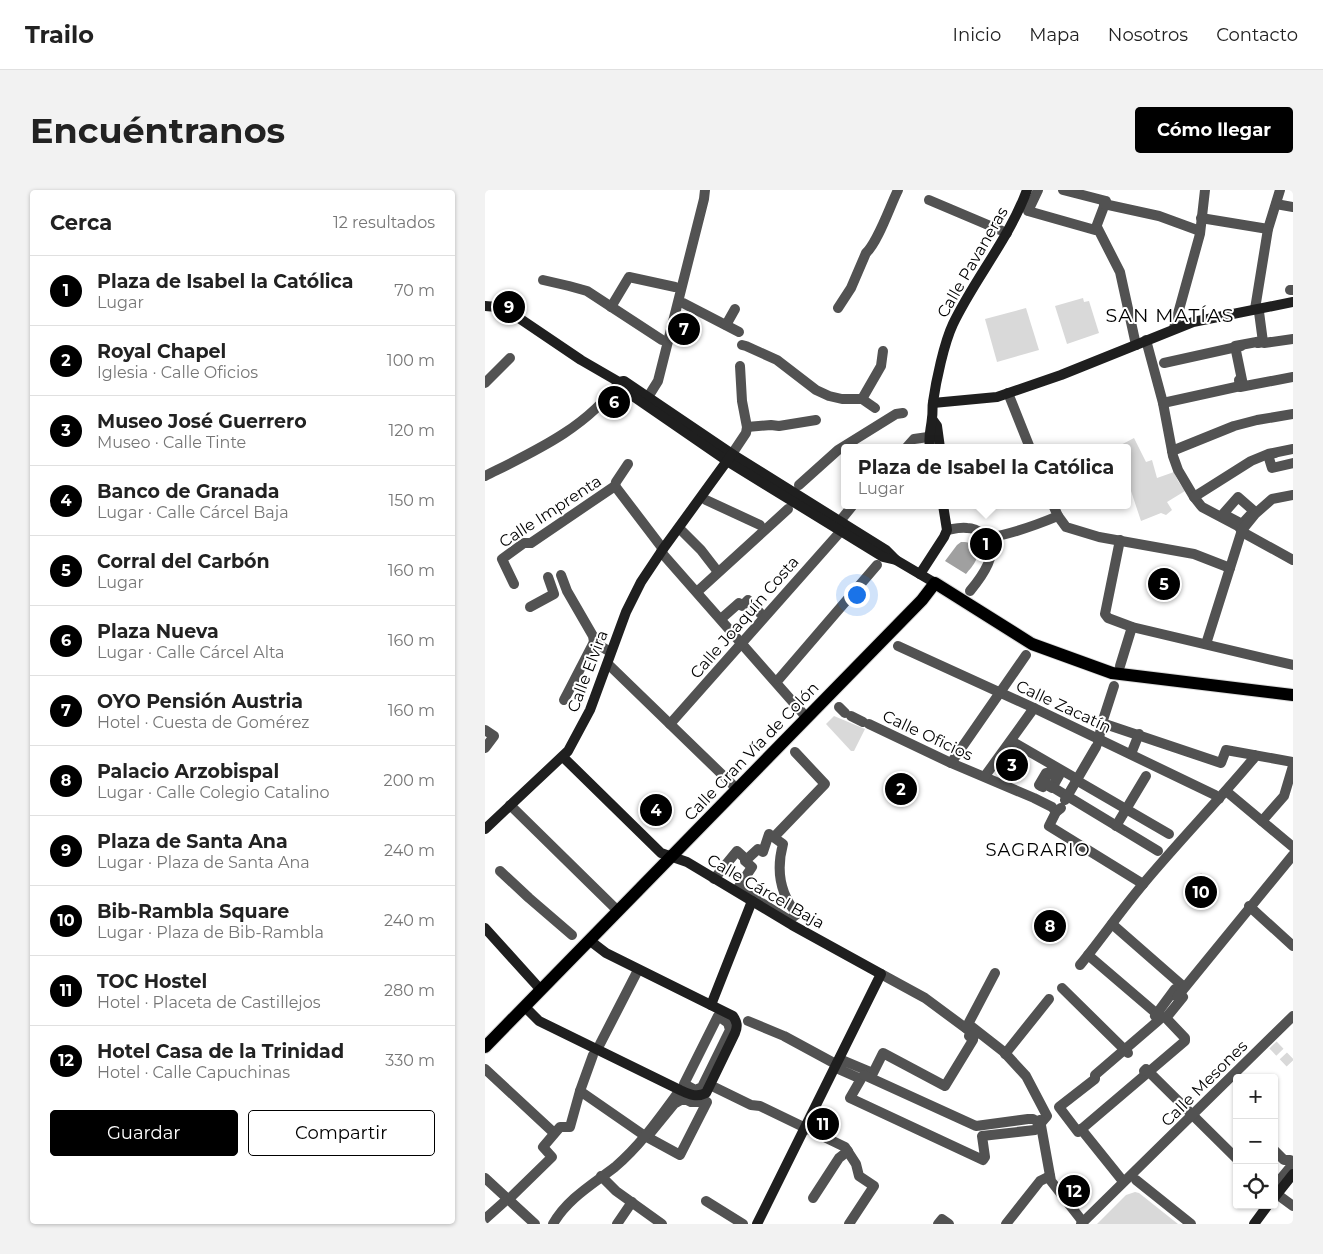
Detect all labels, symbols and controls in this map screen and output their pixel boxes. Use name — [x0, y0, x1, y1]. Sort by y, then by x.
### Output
text: Trailo — [25, 20, 94, 49]
text: Inicio — [953, 24, 1001, 46]
text: Mapa — [1029, 24, 1080, 46]
text: Nosotros — [1108, 24, 1188, 46]
text: Contacto — [1216, 24, 1298, 46]
button: Cómo llegar — [1135, 107, 1293, 153]
text: Encuéntranos — [30, 109, 285, 152]
street label: Calle Pavaneras — [933, 203, 1012, 321]
text: Cerca — [50, 210, 112, 235]
text: 12 resultados — [333, 213, 435, 232]
text: Plaza de Isabel la Católica — [97, 270, 354, 293]
text: 1 — [63, 281, 69, 300]
text: 70 m — [394, 281, 435, 300]
pin: 9 — [493, 288, 525, 326]
text: Lugar — [97, 293, 144, 312]
district label: SAN MATÍAS — [1106, 304, 1234, 327]
pin: 7 — [668, 310, 700, 348]
text: Royal Chapel — [97, 340, 226, 363]
text: 2 — [61, 351, 71, 370]
text: 100 m — [387, 351, 435, 370]
text: Iglesia · Calle Oficios — [97, 363, 258, 382]
pin: 6 — [598, 383, 630, 421]
text: Museo José Guerrero — [97, 410, 307, 433]
text: 3 — [61, 421, 71, 440]
text: 120 m — [388, 421, 435, 440]
text: Museo · Calle Tinte — [97, 433, 246, 452]
popup — [841, 444, 1131, 509]
text: Plaza de Isabel la Católica — [858, 456, 1114, 479]
street label: Calle Imprenta — [496, 471, 605, 552]
text: Lugar — [858, 479, 905, 498]
text: Banco de Granada — [97, 480, 280, 503]
text: 4 — [60, 491, 72, 510]
text: 150 m — [388, 491, 435, 510]
text: Lugar · Calle Cárcel Baja — [97, 503, 289, 522]
pin: 1 — [970, 525, 1002, 563]
text: Corral del Carbón — [97, 550, 270, 573]
street label: Calle Joaquín Costa — [686, 552, 803, 682]
text: 5 — [61, 561, 71, 580]
text: 160 m — [388, 561, 435, 580]
pin: 5 — [1148, 565, 1180, 603]
text: Lugar — [97, 573, 144, 592]
your location — [844, 582, 870, 608]
text: Plaza Nueva — [97, 620, 219, 643]
street label: Calle Elvira — [563, 627, 612, 715]
text: 6 — [61, 631, 71, 650]
text: 160 m — [388, 631, 435, 650]
text: Lugar · Calle Cárcel Alta — [97, 643, 285, 662]
street label: Calle Zacatín — [1013, 676, 1114, 737]
street label: Calle Gran Vía de Colón — [680, 678, 823, 825]
text: OYO Pensión Austria — [97, 690, 303, 713]
text: 7 — [61, 701, 71, 720]
text: 160 m — [388, 701, 435, 720]
street label: Calle Oficios — [880, 706, 976, 765]
text: Hotel · Cuesta de Gomérez — [97, 713, 309, 732]
pin: 3 — [996, 746, 1028, 784]
text: Palacio Arzobispal — [97, 760, 279, 783]
pin: 2 — [885, 770, 917, 808]
text: 8 — [61, 771, 71, 790]
text: 200 m — [384, 771, 435, 790]
text: Lugar · Calle Colegio Catalino — [97, 783, 330, 802]
pin: 4 — [640, 791, 672, 829]
text: Plaza de Santa Ana — [97, 830, 288, 853]
district label: SAGRARIO — [985, 839, 1091, 861]
text: 9 — [61, 841, 71, 860]
text: 240 m — [384, 841, 435, 860]
street label: Calle Cárcel Baja — [704, 850, 828, 933]
text: Lugar · Plaza de Santa Ana — [97, 853, 310, 872]
pin: 10 — [1185, 873, 1217, 911]
text: Bib-Rambla Square — [97, 900, 289, 923]
pin: 8 — [1034, 907, 1066, 945]
text: 10 — [57, 911, 75, 930]
text: 240 m — [384, 911, 435, 930]
text: Lugar · Plaza de Bib-Rambla — [97, 923, 324, 942]
text: TOC Hostel — [97, 970, 207, 993]
text: 11 — [60, 981, 72, 1000]
text: 280 m — [384, 981, 435, 1000]
text: Hotel · Placeta de Castillejos — [97, 993, 321, 1012]
street label: Calle Mesones — [1157, 1036, 1252, 1130]
text: Hotel Casa de la Trinidad — [97, 1040, 344, 1063]
text: 12 — [58, 1051, 74, 1070]
text: 330 m — [385, 1051, 435, 1070]
text: Hotel · Calle Capuchinas — [97, 1063, 290, 1082]
map controls — [1233, 1074, 1278, 1209]
button: + — [1233, 1074, 1278, 1119]
pin: 11 — [807, 1105, 839, 1143]
button: Guardar — [50, 1110, 238, 1156]
button: Compartir — [248, 1110, 435, 1156]
button: − — [1233, 1119, 1278, 1164]
button: locate — [1233, 1164, 1278, 1209]
pin: 12 — [1058, 1172, 1090, 1210]

